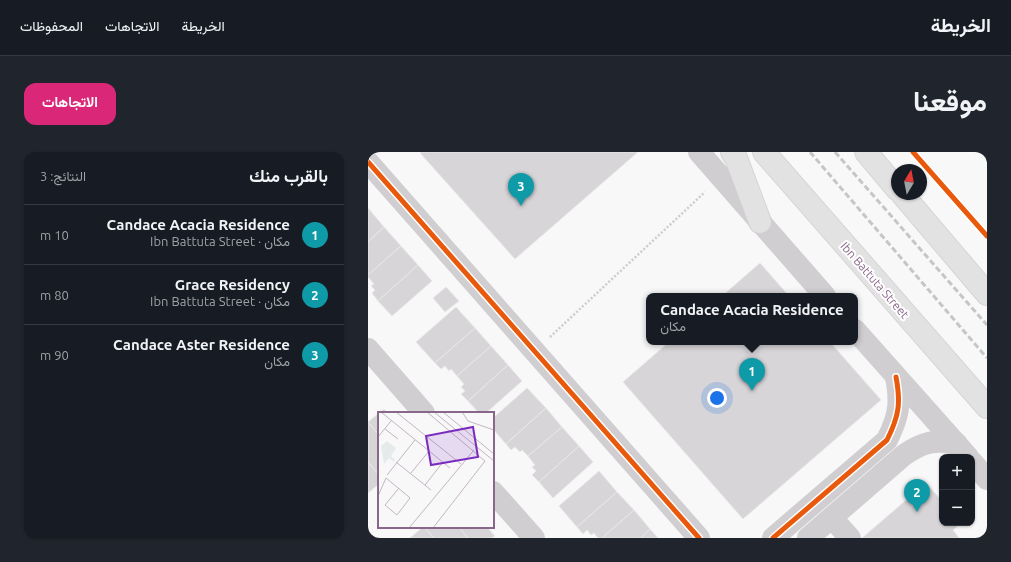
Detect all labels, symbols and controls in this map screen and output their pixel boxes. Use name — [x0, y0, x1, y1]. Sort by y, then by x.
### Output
text: الخريطة — [931, 14, 991, 36]
text: المحفوظات — [20, 18, 83, 34]
text: الاتجاهات — [105, 18, 159, 34]
text: الخريطة — [181, 18, 225, 34]
button: الاتجاهات — [24, 83, 116, 125]
text: موقعنا — [913, 85, 987, 116]
north arrow — [891, 164, 927, 200]
text: بالقرب منك — [249, 166, 328, 185]
text: النتائج: 3 — [40, 169, 86, 183]
pin: 3 — [508, 173, 534, 206]
text: Candace Acacia Residence — [107, 216, 290, 233]
text: 10 m — [40, 228, 69, 242]
text: 1 — [311, 228, 319, 242]
text: مكان · Ibn Battuta Street — [150, 234, 290, 248]
street label: Ibn Battuta Street — [838, 239, 912, 321]
text: Grace Residency — [175, 276, 290, 293]
text: 80 m — [40, 288, 69, 302]
text: 2 — [311, 288, 319, 302]
popup — [646, 293, 858, 345]
text: مكان · Ibn Battuta Street — [150, 294, 290, 308]
text: Candace Acacia Residence — [660, 301, 844, 318]
text: مكان — [660, 319, 686, 333]
text: Candace Aster Residence — [113, 336, 290, 353]
text: 90 m — [40, 348, 69, 362]
text: 3 — [311, 348, 319, 362]
text: مكان — [264, 354, 290, 368]
pin: 1 — [739, 358, 765, 391]
your location — [707, 388, 727, 408]
inset map — [378, 412, 494, 528]
map controls — [939, 454, 975, 526]
button: + — [939, 454, 975, 490]
pin: 2 — [904, 479, 930, 512]
button: − — [939, 490, 975, 526]

